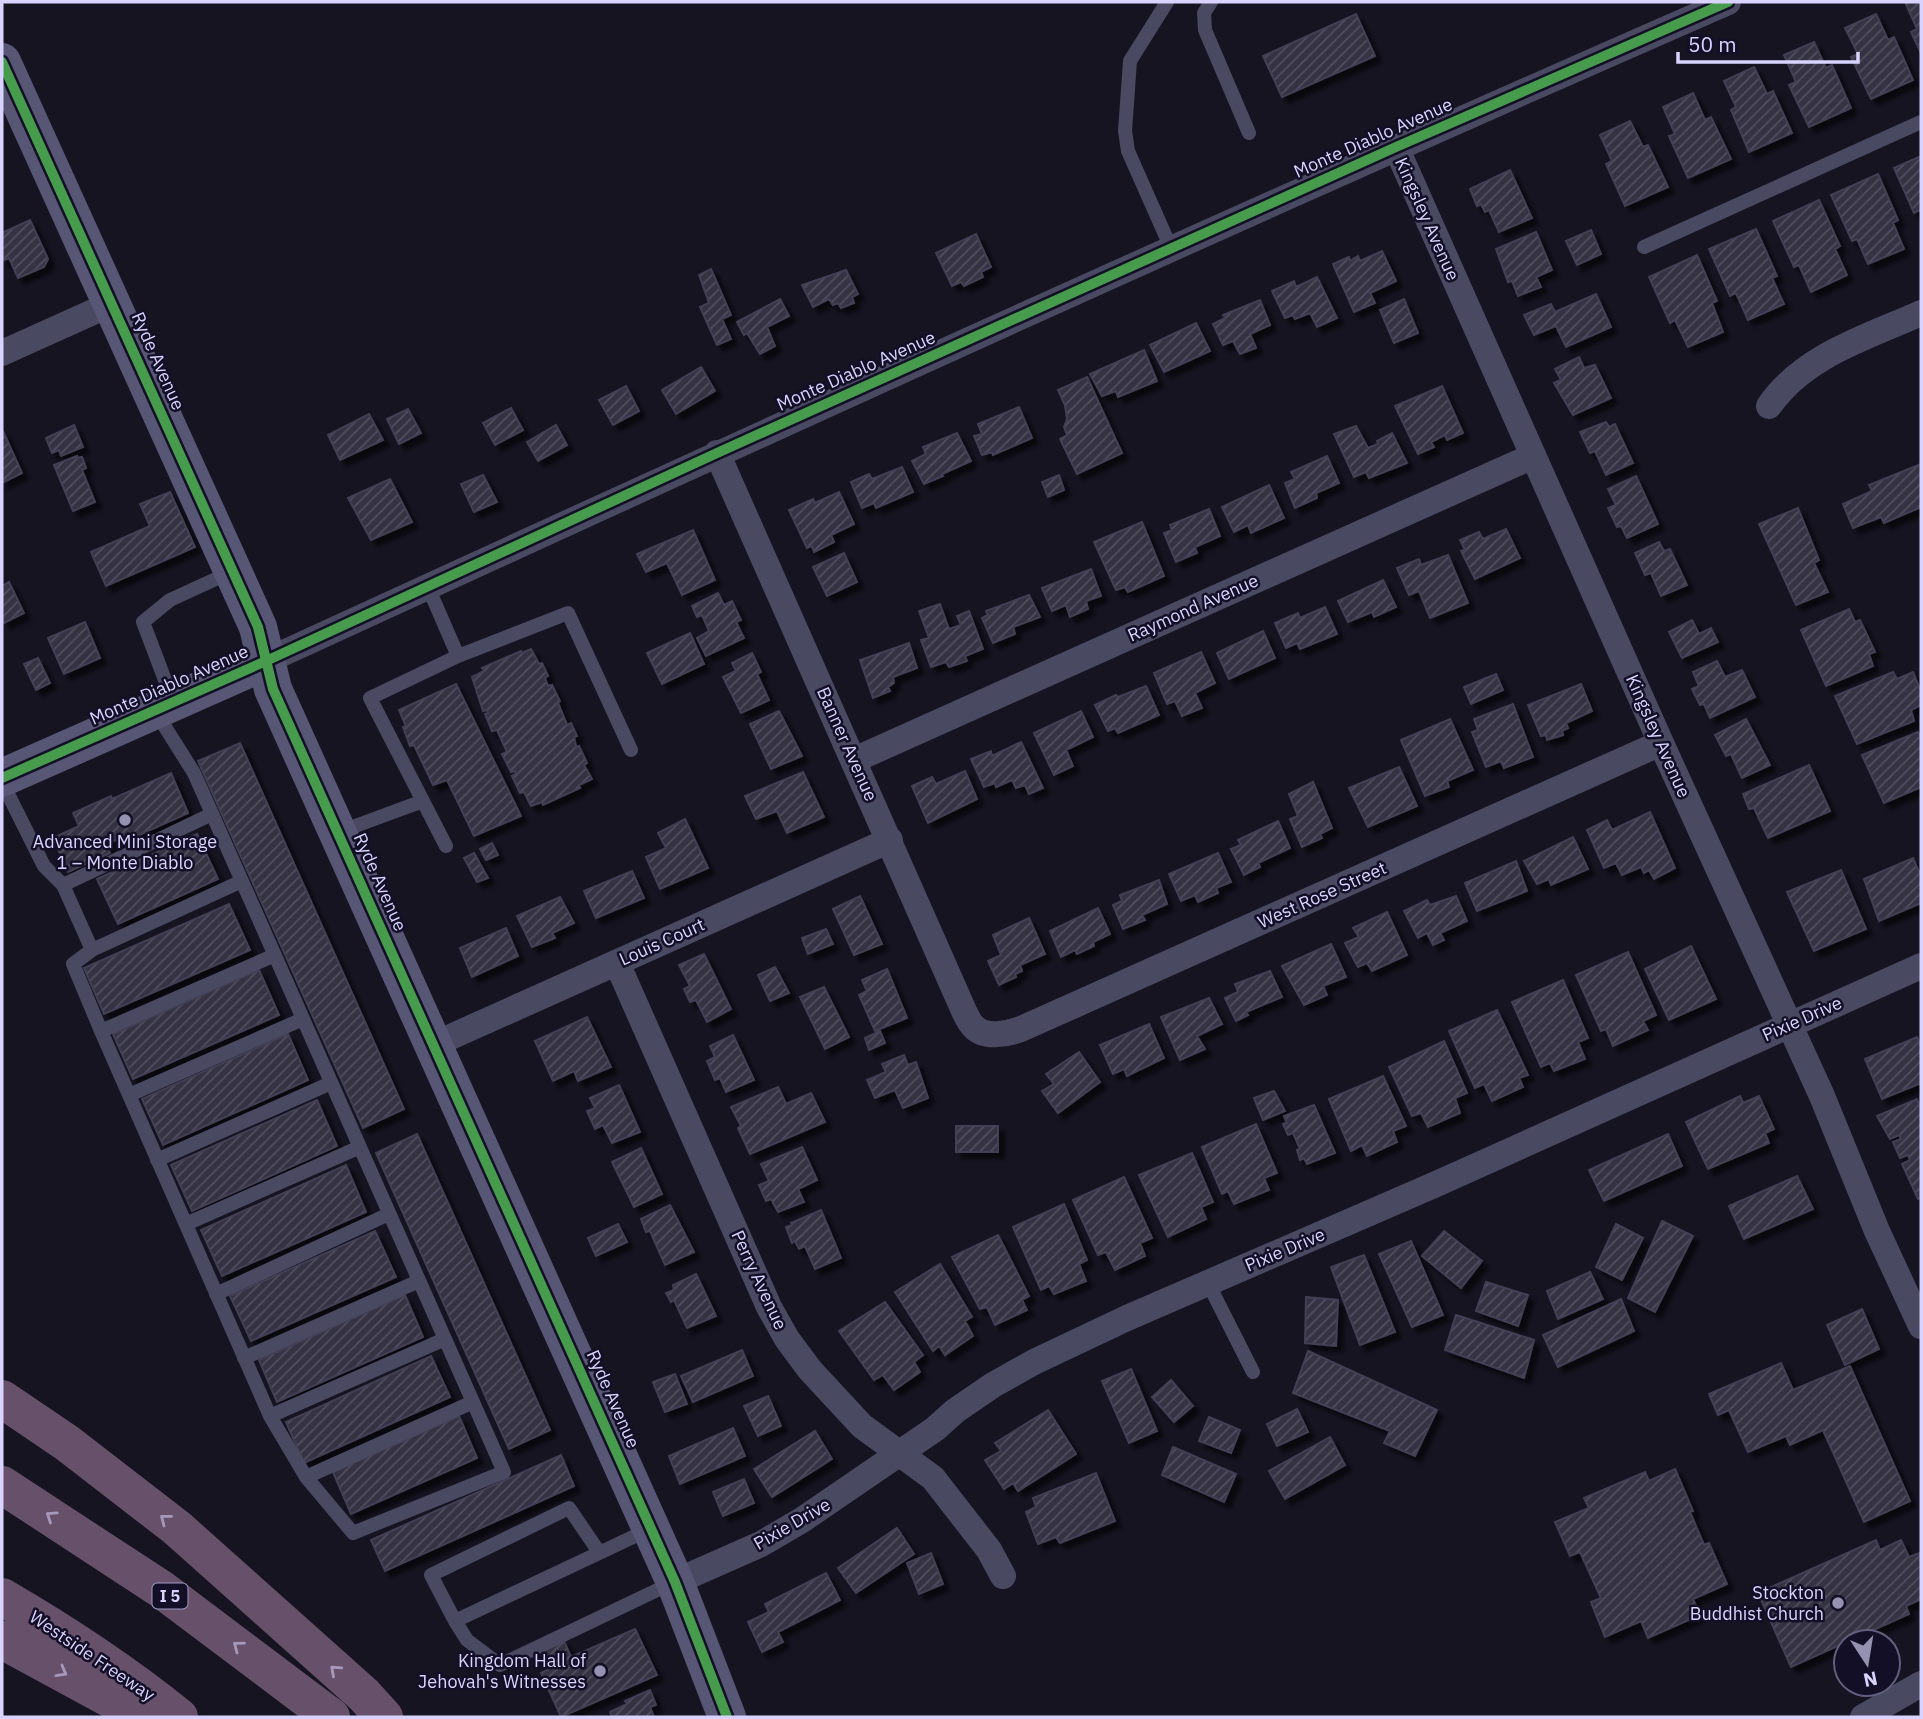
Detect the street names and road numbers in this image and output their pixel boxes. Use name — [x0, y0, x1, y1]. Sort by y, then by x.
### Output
street label: Monte Diablo Avenue — [1290, 92, 1456, 183]
street label: Kingsley Avenue — [1390, 154, 1465, 284]
street label: Ryde Avenue — [127, 308, 190, 414]
street label: Monte Diablo Avenue — [773, 325, 939, 416]
street label: Raymond Avenue — [1124, 568, 1262, 647]
street label: Monte Diablo Avenue — [86, 639, 252, 730]
street label: Kingsley Avenue — [1621, 671, 1696, 801]
street label: Banner Avenue — [812, 683, 883, 805]
street label: Ryde Avenue — [349, 829, 412, 935]
street label: West Rose Street — [1254, 856, 1390, 933]
street label: Louis Court — [615, 913, 708, 971]
street label: Pixie Drive — [1758, 991, 1845, 1046]
street label: Pixie Drive — [1241, 1222, 1328, 1277]
street label: Perry Avenue — [726, 1226, 793, 1333]
street label: Ryde Avenue — [582, 1346, 645, 1452]
street label: Pixie Drive — [749, 1492, 834, 1555]
road number: I 5 — [152, 1584, 188, 1608]
street label: Westside Freeway — [25, 1605, 159, 1706]

